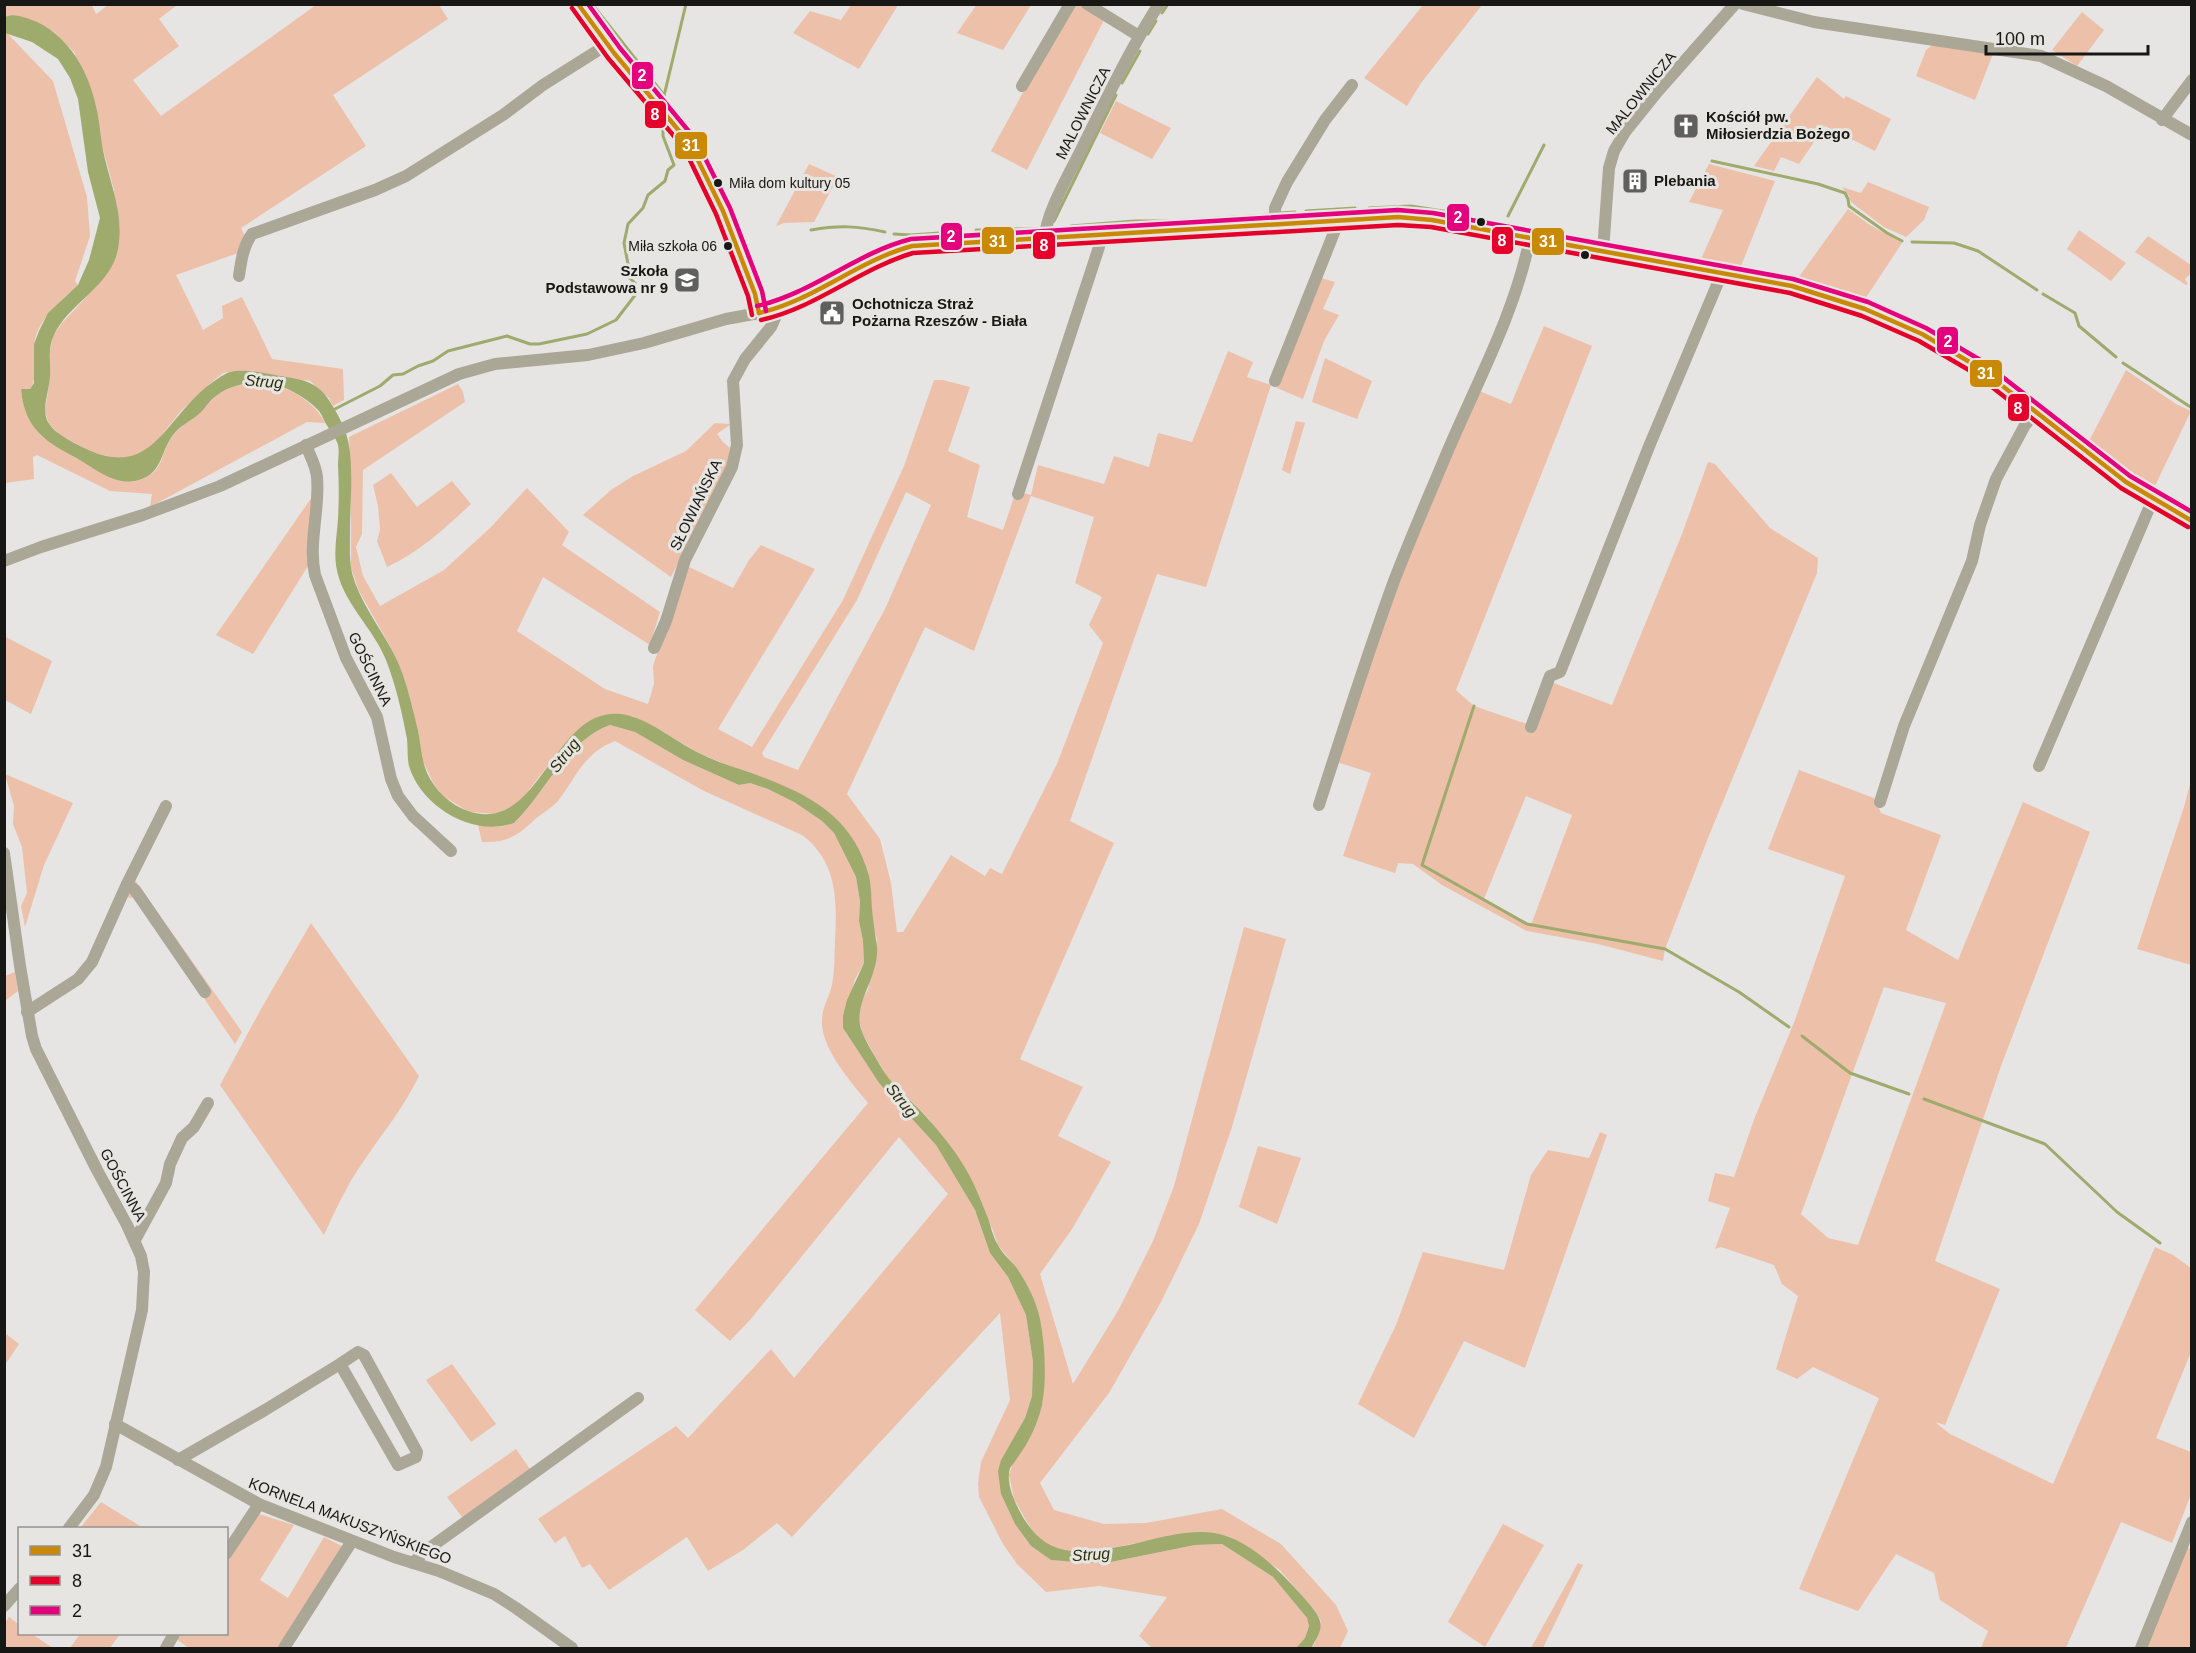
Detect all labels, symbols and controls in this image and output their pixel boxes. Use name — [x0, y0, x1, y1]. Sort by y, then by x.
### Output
scale bar — [1986, 18, 2148, 56]
text: 100 m — [1995, 29, 2045, 49]
street label: MALOWNICZA — [1602, 48, 1679, 138]
line badge: 2 — [631, 61, 654, 90]
street label: MALOWNICZA — [1052, 64, 1113, 162]
text: 2 — [638, 67, 647, 84]
line badge: 8 — [644, 100, 667, 129]
text: 8 — [651, 106, 660, 123]
place label: Kościół pw. Miłosierdzia Bożego — [1706, 108, 1850, 142]
church icon: Kościół pw. Miłosierdzia Bożego — [1671, 111, 1701, 141]
line badge: 31 — [674, 131, 708, 160]
text: 31 — [682, 137, 700, 154]
building icon: Plebania — [1620, 166, 1650, 196]
place label: Plebania — [1654, 172, 1716, 189]
place label: Miła dom kultury 05 — [729, 175, 851, 191]
marker: Miła dom kultury 05 — [712, 177, 724, 189]
line badge: 2 — [1446, 203, 1470, 232]
text: 2 — [1454, 209, 1463, 226]
unlabelled marker — [1475, 216, 1487, 228]
line badge: 2 — [940, 222, 963, 251]
line badge: 31 — [981, 226, 1015, 255]
line badge: 8 — [1491, 226, 1514, 255]
line badge: 31 — [1531, 227, 1565, 256]
text: 2 — [947, 228, 956, 245]
line badge: 8 — [1032, 231, 1056, 260]
text: 8 — [1498, 232, 1507, 249]
text: 31 — [989, 233, 1007, 250]
text: 31 — [1539, 233, 1557, 250]
text: 8 — [1040, 237, 1049, 254]
place label: Miła szkoła 06 — [628, 238, 717, 254]
marker: Miła szkoła 06 — [722, 240, 734, 252]
unlabelled marker — [1579, 249, 1591, 261]
place label: Szkoła Podstawowa nr 9 — [545, 262, 669, 296]
school or university icon: Szkoła Podstawowa nr 9 — [672, 265, 702, 295]
place label: Ochotnicza Straż Pożarna Rzeszów - Biała — [852, 295, 1028, 329]
public building icon: Ochotnicza Straż Pożarna Rzeszów - Biała — [817, 298, 847, 328]
line badge: 2 — [1936, 326, 1959, 355]
text: 2 — [1944, 333, 1953, 350]
line badge: 31 — [1969, 359, 2003, 388]
text: 31 — [1977, 365, 1995, 382]
water label: Strug — [244, 371, 284, 392]
line badge: 8 — [2007, 393, 2030, 422]
text: 8 — [2014, 400, 2023, 417]
street label: SŁOWIAŃSKA — [666, 456, 725, 553]
street label: GOŚCINNA — [345, 629, 396, 708]
water label: Strug — [546, 735, 583, 776]
water label: Strug — [883, 1080, 920, 1121]
street label: GOŚCINNA — [97, 1145, 150, 1224]
street label: KORNELA MAKUSZYŃSKIEGO — [246, 1474, 454, 1567]
legend — [18, 1527, 228, 1635]
text: 31 — [72, 1541, 92, 1561]
water label: Strug — [1071, 1545, 1111, 1564]
text: 8 — [72, 1571, 82, 1591]
text: 2 — [72, 1601, 82, 1621]

